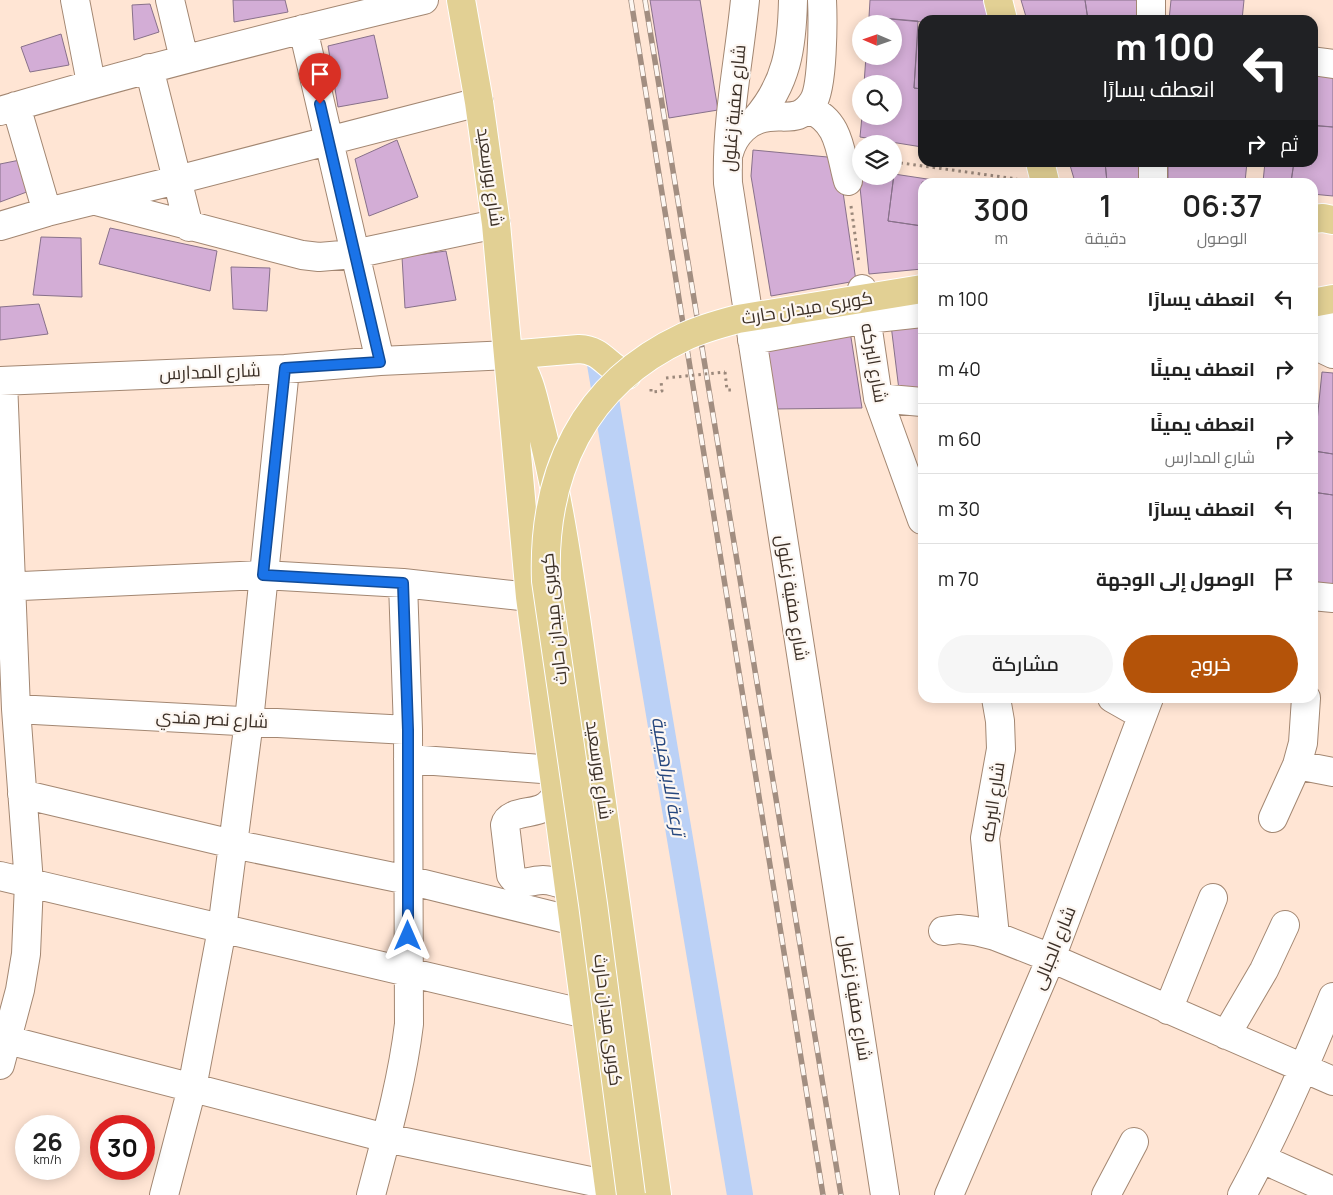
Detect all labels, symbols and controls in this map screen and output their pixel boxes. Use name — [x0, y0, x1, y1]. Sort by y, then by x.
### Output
north arrow — [852, 15, 902, 65]
map controls — [852, 15, 902, 185]
text: 100 m — [1115, 23, 1215, 71]
icon: left — [1233, 35, 1298, 100]
street label: شارع صفية زغلول — [716, 43, 752, 172]
pin — [299, 53, 341, 104]
icon: arrive — [306, 60, 334, 88]
text: انعطف يسارًا — [1102, 74, 1215, 104]
button: search — [852, 75, 902, 125]
street label: شارع بورسعيد — [471, 126, 510, 228]
icon: right — [1242, 130, 1270, 158]
text: ثم — [1280, 131, 1298, 157]
button: layers — [852, 135, 902, 185]
text: 1 — [1099, 185, 1112, 226]
text: 06:37 — [1182, 185, 1262, 226]
text: 300 — [974, 189, 1029, 230]
text: m — [995, 227, 1008, 249]
text: دقيقة — [1085, 227, 1126, 249]
text: الوصول — [1197, 227, 1248, 249]
street label: كوبرى ميدان حارث — [739, 285, 874, 329]
icon: left — [1270, 285, 1298, 313]
text: 100 m — [938, 286, 989, 312]
text: انعطف يسارًا — [1148, 286, 1255, 312]
street label: شارع البركه — [855, 321, 894, 405]
icon: right — [1270, 355, 1298, 383]
text: 40 m — [938, 356, 981, 382]
text: انعطف يمينًا — [1150, 356, 1255, 382]
street label: شارع المدارس — [159, 357, 261, 386]
text: انعطف يمينًا — [1150, 411, 1255, 437]
icon: right — [1270, 425, 1298, 453]
text: 60 m — [938, 426, 981, 452]
text: شارع المدارس — [1165, 446, 1255, 468]
icon: left — [1270, 495, 1298, 523]
text: 30 m — [938, 496, 980, 522]
text: انعطف يسارًا — [1148, 496, 1255, 522]
street label: شارع صفية زغلول — [770, 533, 815, 663]
street label: كوبرى ميدان حارث — [534, 552, 572, 686]
icon: arrive — [1270, 565, 1298, 593]
text: 70 m — [938, 566, 979, 592]
text: الوصول إلى الوجهة — [1096, 566, 1255, 592]
button: مشاركة — [938, 635, 1113, 693]
button: خروج — [1123, 635, 1298, 693]
street label: شارع نصر هندي — [155, 703, 269, 736]
water label: ترعة الابراهيمية — [646, 715, 693, 841]
street label: شارع بورسعيد — [580, 719, 619, 821]
street label: شارع البركه — [975, 760, 1010, 844]
street label: شارع الجبالى — [1025, 902, 1082, 993]
position arrow — [381, 909, 433, 961]
street label: شارع صفية زغلول — [833, 933, 878, 1063]
street label: كوبرى ميدان حارث — [589, 953, 629, 1087]
speed limit sign: 30 — [90, 1115, 155, 1180]
text: 26 — [32, 1124, 63, 1159]
text: km/h — [34, 1151, 61, 1168]

